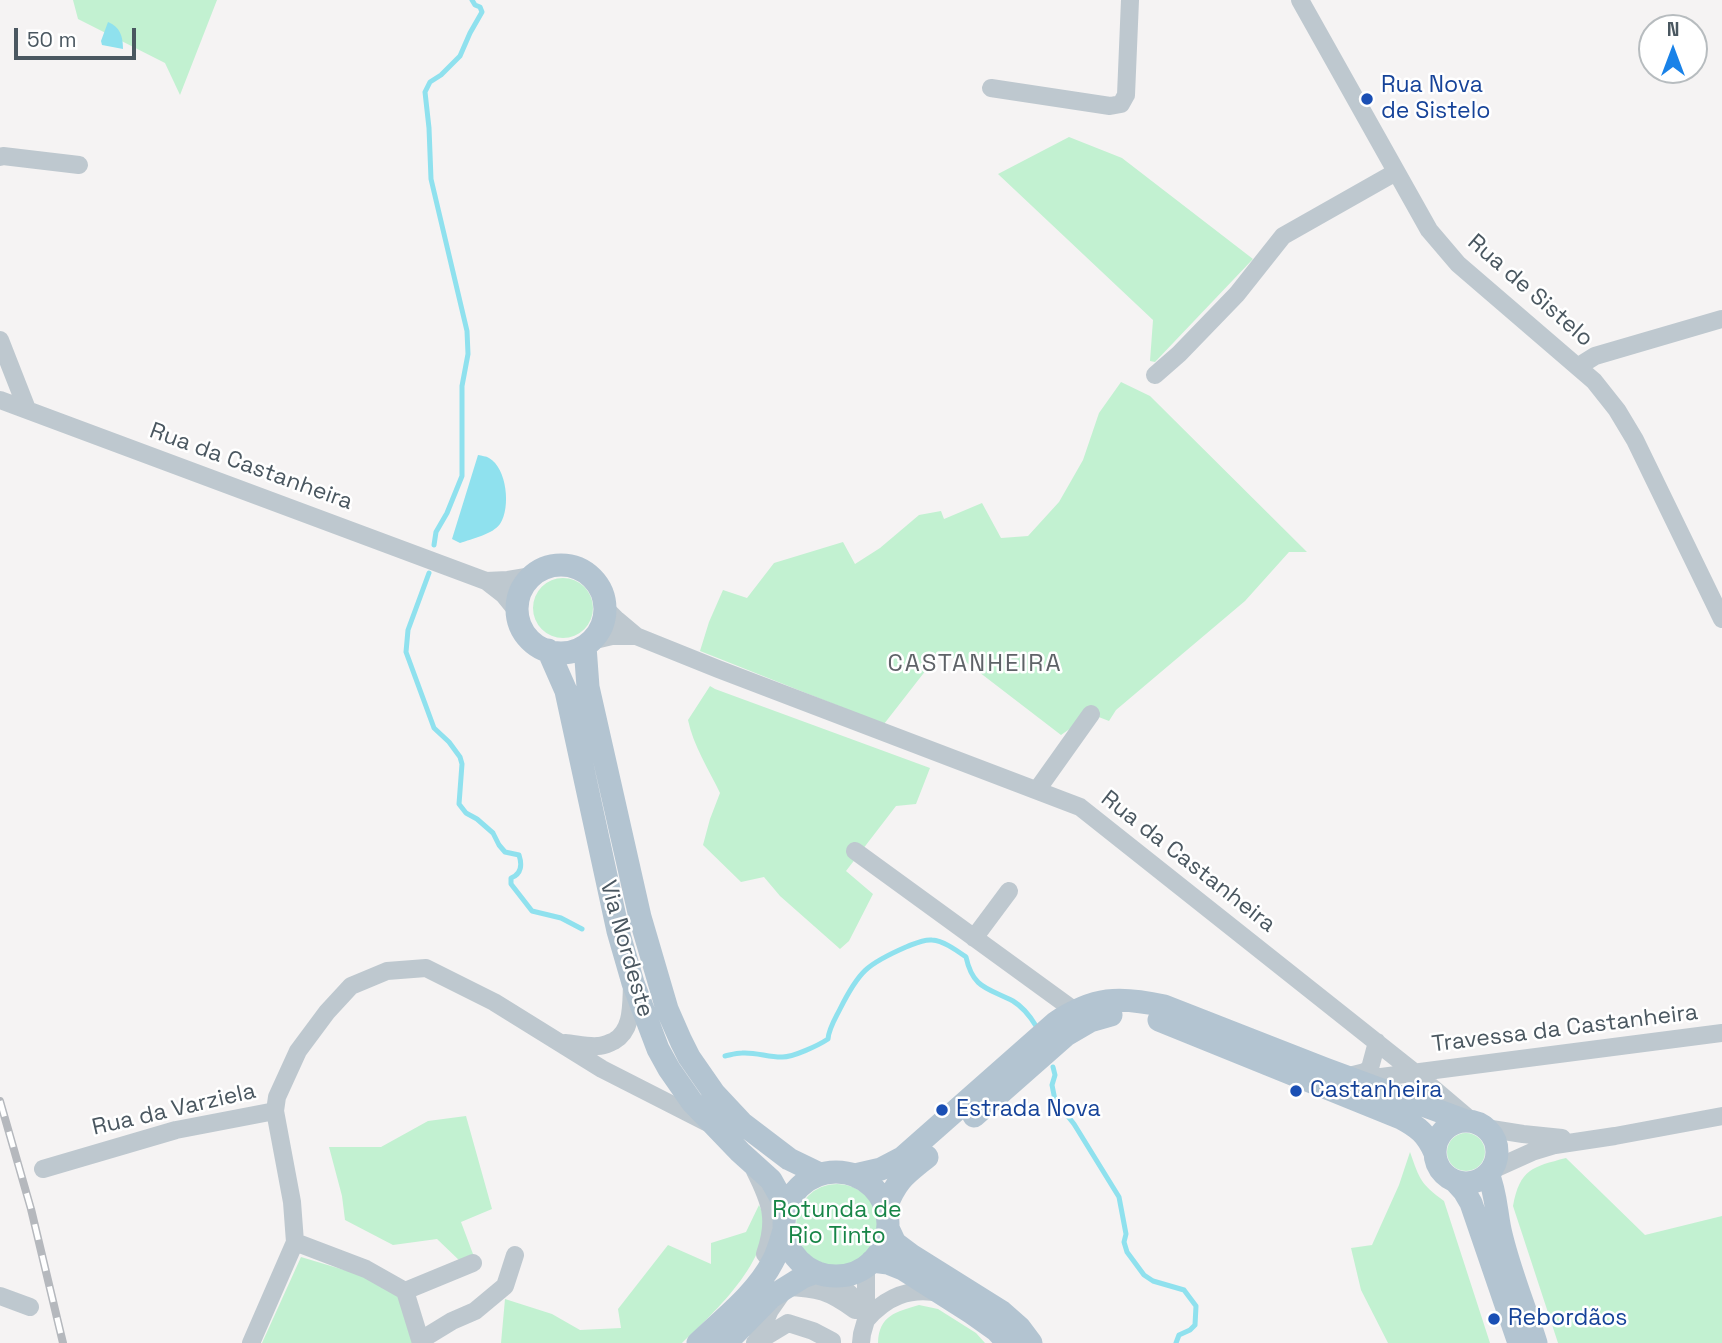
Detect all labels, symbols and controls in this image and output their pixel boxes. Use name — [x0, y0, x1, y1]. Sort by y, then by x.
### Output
scale bar — [18, 14, 140, 58]
north arrow — [1638, 14, 1708, 84]
text: N — [1667, 17, 1679, 42]
text: 50 m — [27, 26, 77, 53]
place label: Rua Nova de Sistelo — [1381, 72, 1491, 126]
marker: Rua Nova de Sistelo — [1359, 91, 1375, 107]
street label: Rua de Sistelo — [1462, 229, 1598, 353]
street label: Rua da Castanheira — [146, 417, 356, 517]
district label: CASTANHEIRA — [889, 650, 1061, 678]
street label: Rua da Castanheira — [1095, 785, 1281, 939]
street label: Via Nordeste — [593, 878, 659, 1020]
street label: Travessa da Castanheira — [1430, 999, 1700, 1059]
place label: Castanheira — [1310, 1077, 1442, 1105]
street label: Rua da Varziela — [89, 1078, 259, 1142]
marker: Castanheira — [1288, 1083, 1304, 1099]
place label: Estrada Nova — [956, 1096, 1101, 1124]
marker: Estrada Nova — [934, 1102, 950, 1118]
park label: Rotunda de Rio Tinto — [772, 1197, 902, 1251]
place label: Rebordãos — [1508, 1305, 1627, 1333]
marker: Rebordãos — [1486, 1311, 1502, 1327]

